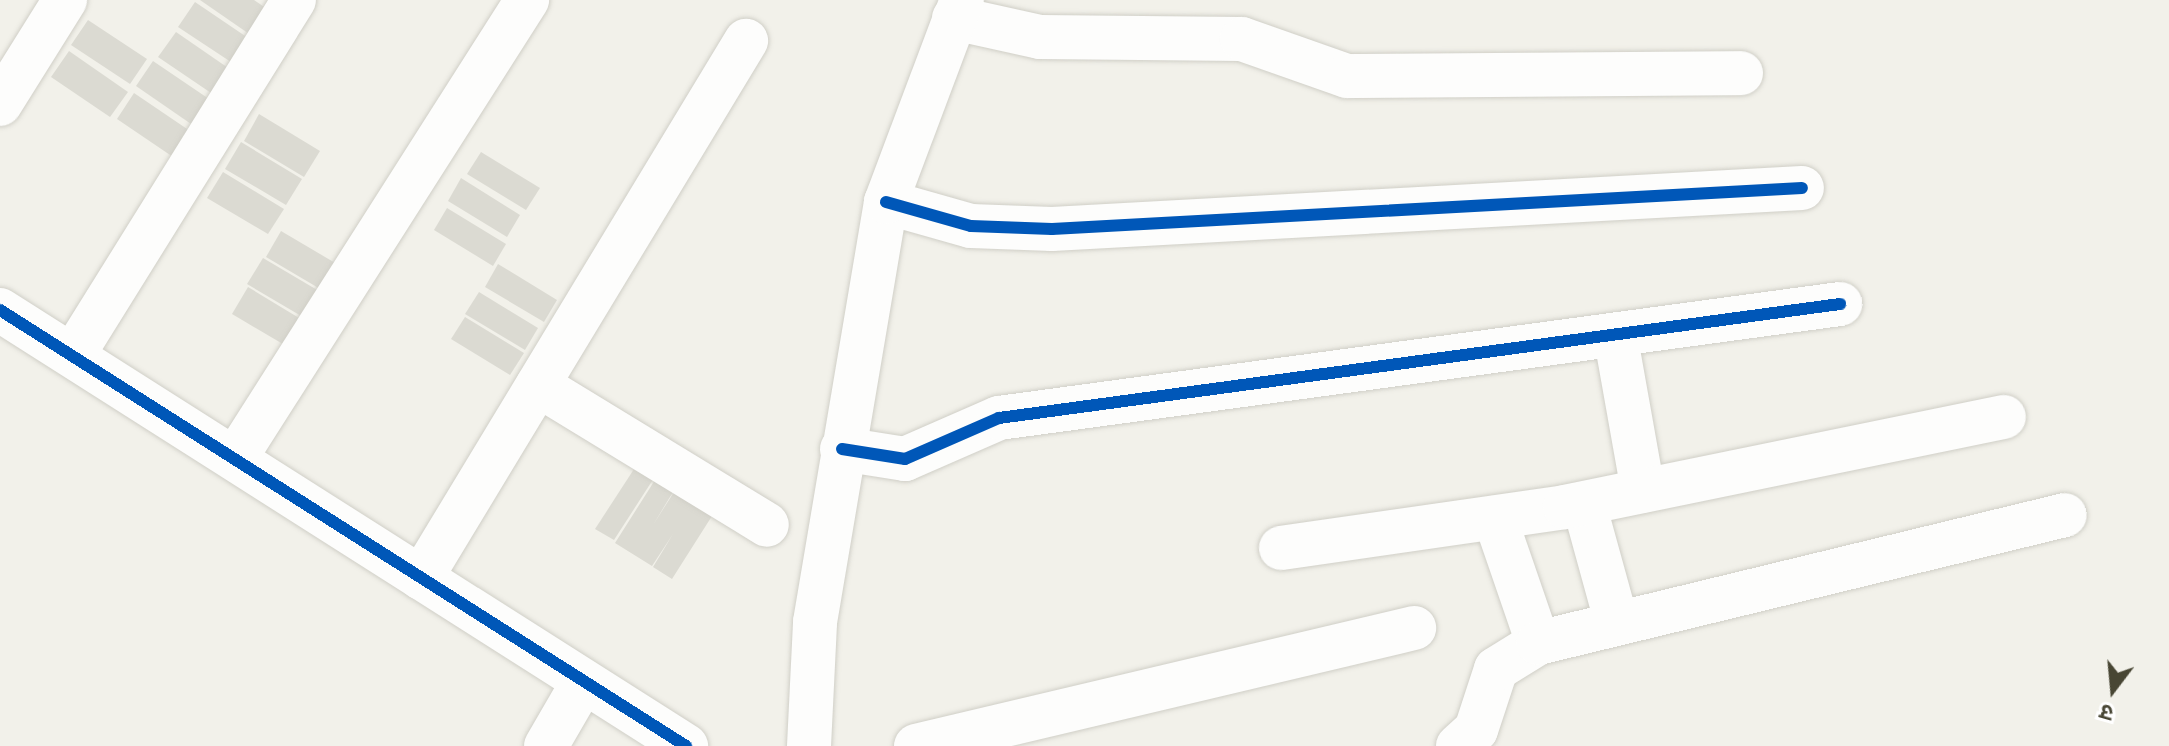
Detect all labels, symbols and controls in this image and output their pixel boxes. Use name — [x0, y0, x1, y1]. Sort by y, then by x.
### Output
north arrow — [2073, 650, 2153, 730]
text: उ — [2096, 698, 2116, 728]

